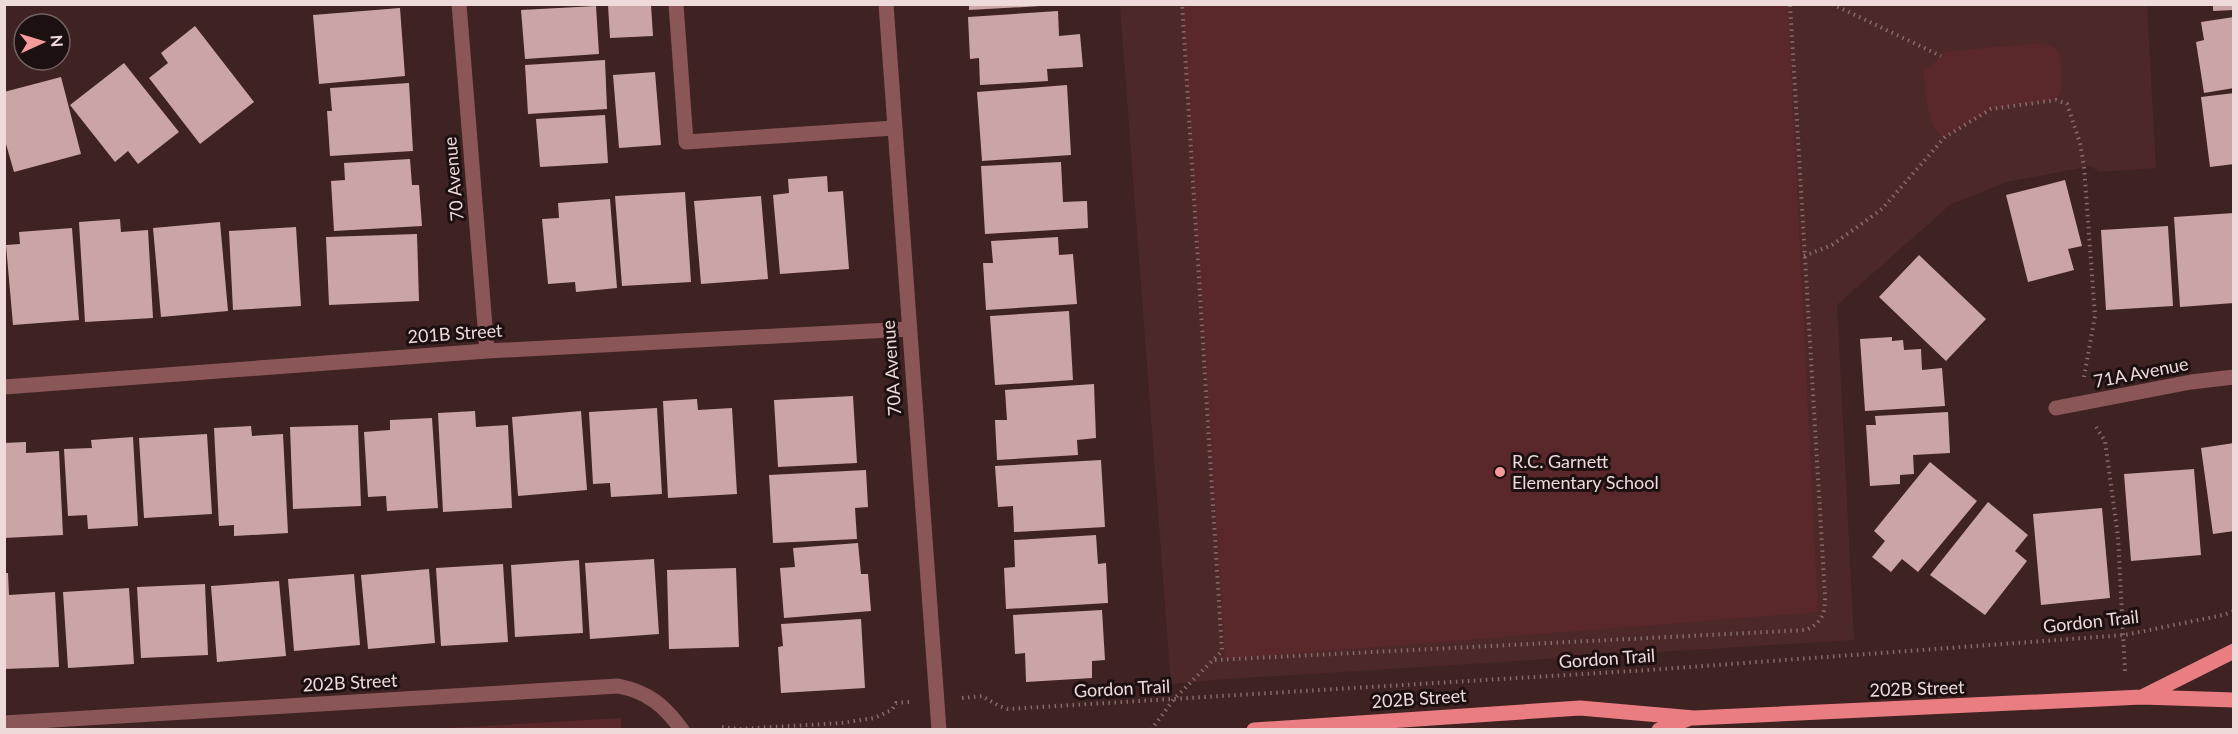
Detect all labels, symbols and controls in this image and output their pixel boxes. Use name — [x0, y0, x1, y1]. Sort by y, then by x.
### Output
north arrow — [12, 12, 72, 72]
text: N — [48, 34, 67, 48]
street label: 70 Avenue — [438, 136, 468, 222]
street label: 201B Street — [407, 319, 504, 347]
street label: 70A Avenue — [877, 319, 905, 417]
street label: 71A Avenue — [2092, 352, 2190, 392]
place label: R.C. Garnett Elementary School — [1512, 450, 1659, 493]
marker: R.C. Garnett Elementary School — [1493, 465, 1507, 479]
street label: Gordon Trail — [2042, 605, 2140, 637]
street label: Gordon Trail — [1558, 644, 1656, 672]
street label: 202B Street — [302, 669, 398, 695]
street label: Gordon Trail — [1073, 674, 1171, 702]
street label: 202B Street — [1869, 675, 1965, 701]
street label: 202B Street — [1371, 684, 1468, 712]

